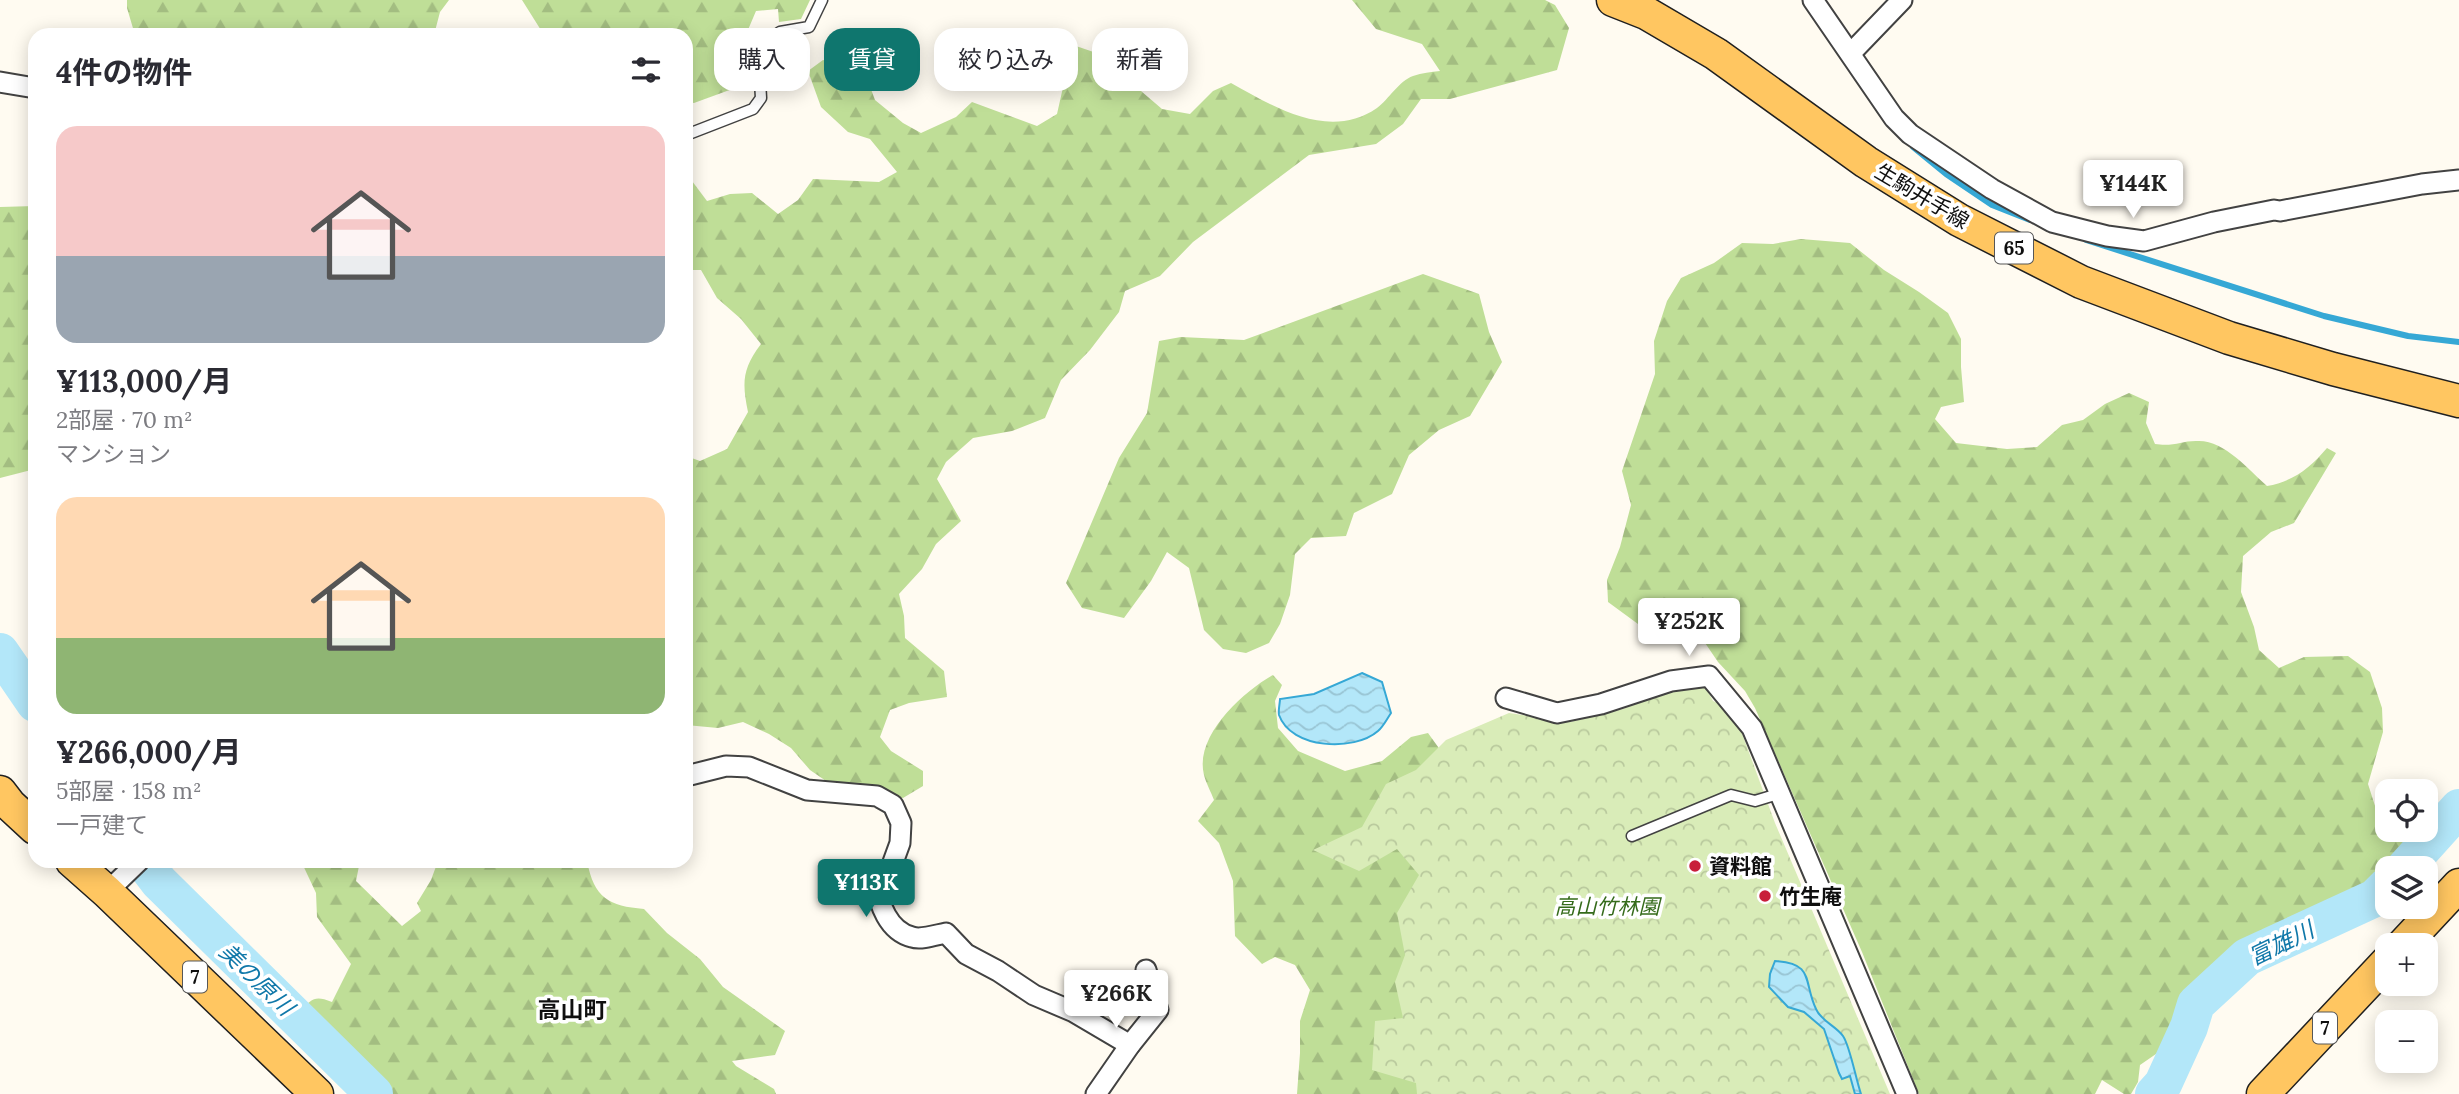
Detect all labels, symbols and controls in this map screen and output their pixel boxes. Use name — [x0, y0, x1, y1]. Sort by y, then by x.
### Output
chip: 購入 — [714, 28, 810, 91]
chip: 賃貸 — [824, 28, 920, 91]
chip: 絞り込み — [934, 28, 1078, 91]
chip: 新着 — [1092, 28, 1188, 91]
icon: filters — [627, 51, 665, 89]
text: 4件の物件 — [56, 53, 192, 91]
street label: 生駒井手線 — [1870, 157, 1974, 235]
pin: ¥144K — [2084, 160, 2182, 220]
text: ¥144K — [2099, 168, 2167, 197]
icon: home — [298, 172, 424, 298]
road number: 65 — [1995, 232, 2033, 264]
text: ¥113,000/月 — [56, 362, 232, 400]
text: 2部屋 · 70 m² — [56, 405, 193, 434]
text: マンション — [56, 439, 171, 468]
icon: home — [298, 543, 424, 669]
pin: ¥252K — [1640, 598, 1738, 658]
text: ¥252K — [1654, 606, 1724, 635]
text: ¥266,000/月 — [56, 733, 242, 771]
text: 5部屋 · 158 m² — [56, 776, 202, 805]
map controls — [2375, 779, 2438, 1073]
button: locate — [2375, 779, 2438, 842]
text: 一戸建て — [56, 810, 148, 839]
place label: 資料館 — [1709, 853, 1772, 880]
button: layers — [2375, 856, 2438, 919]
marker: 資料館 — [1687, 858, 1703, 874]
pin: ¥113K — [817, 860, 915, 919]
text: ¥113K — [834, 867, 898, 896]
place label: 竹生庵 — [1779, 883, 1842, 910]
marker: 竹生庵 — [1757, 888, 1773, 904]
park label: 高山竹林園 — [1555, 893, 1662, 920]
water label: 富雄川 — [2244, 914, 2321, 971]
button: + — [2375, 933, 2438, 996]
water label: 美の原川 — [214, 937, 302, 1023]
road number: 7 — [183, 962, 207, 993]
pin: ¥266K — [1067, 970, 1165, 1030]
text: ¥266K — [1080, 978, 1152, 1007]
district label: 高山町 — [538, 995, 607, 1024]
button: − — [2375, 1010, 2438, 1073]
road number: 7 — [2313, 1012, 2337, 1044]

